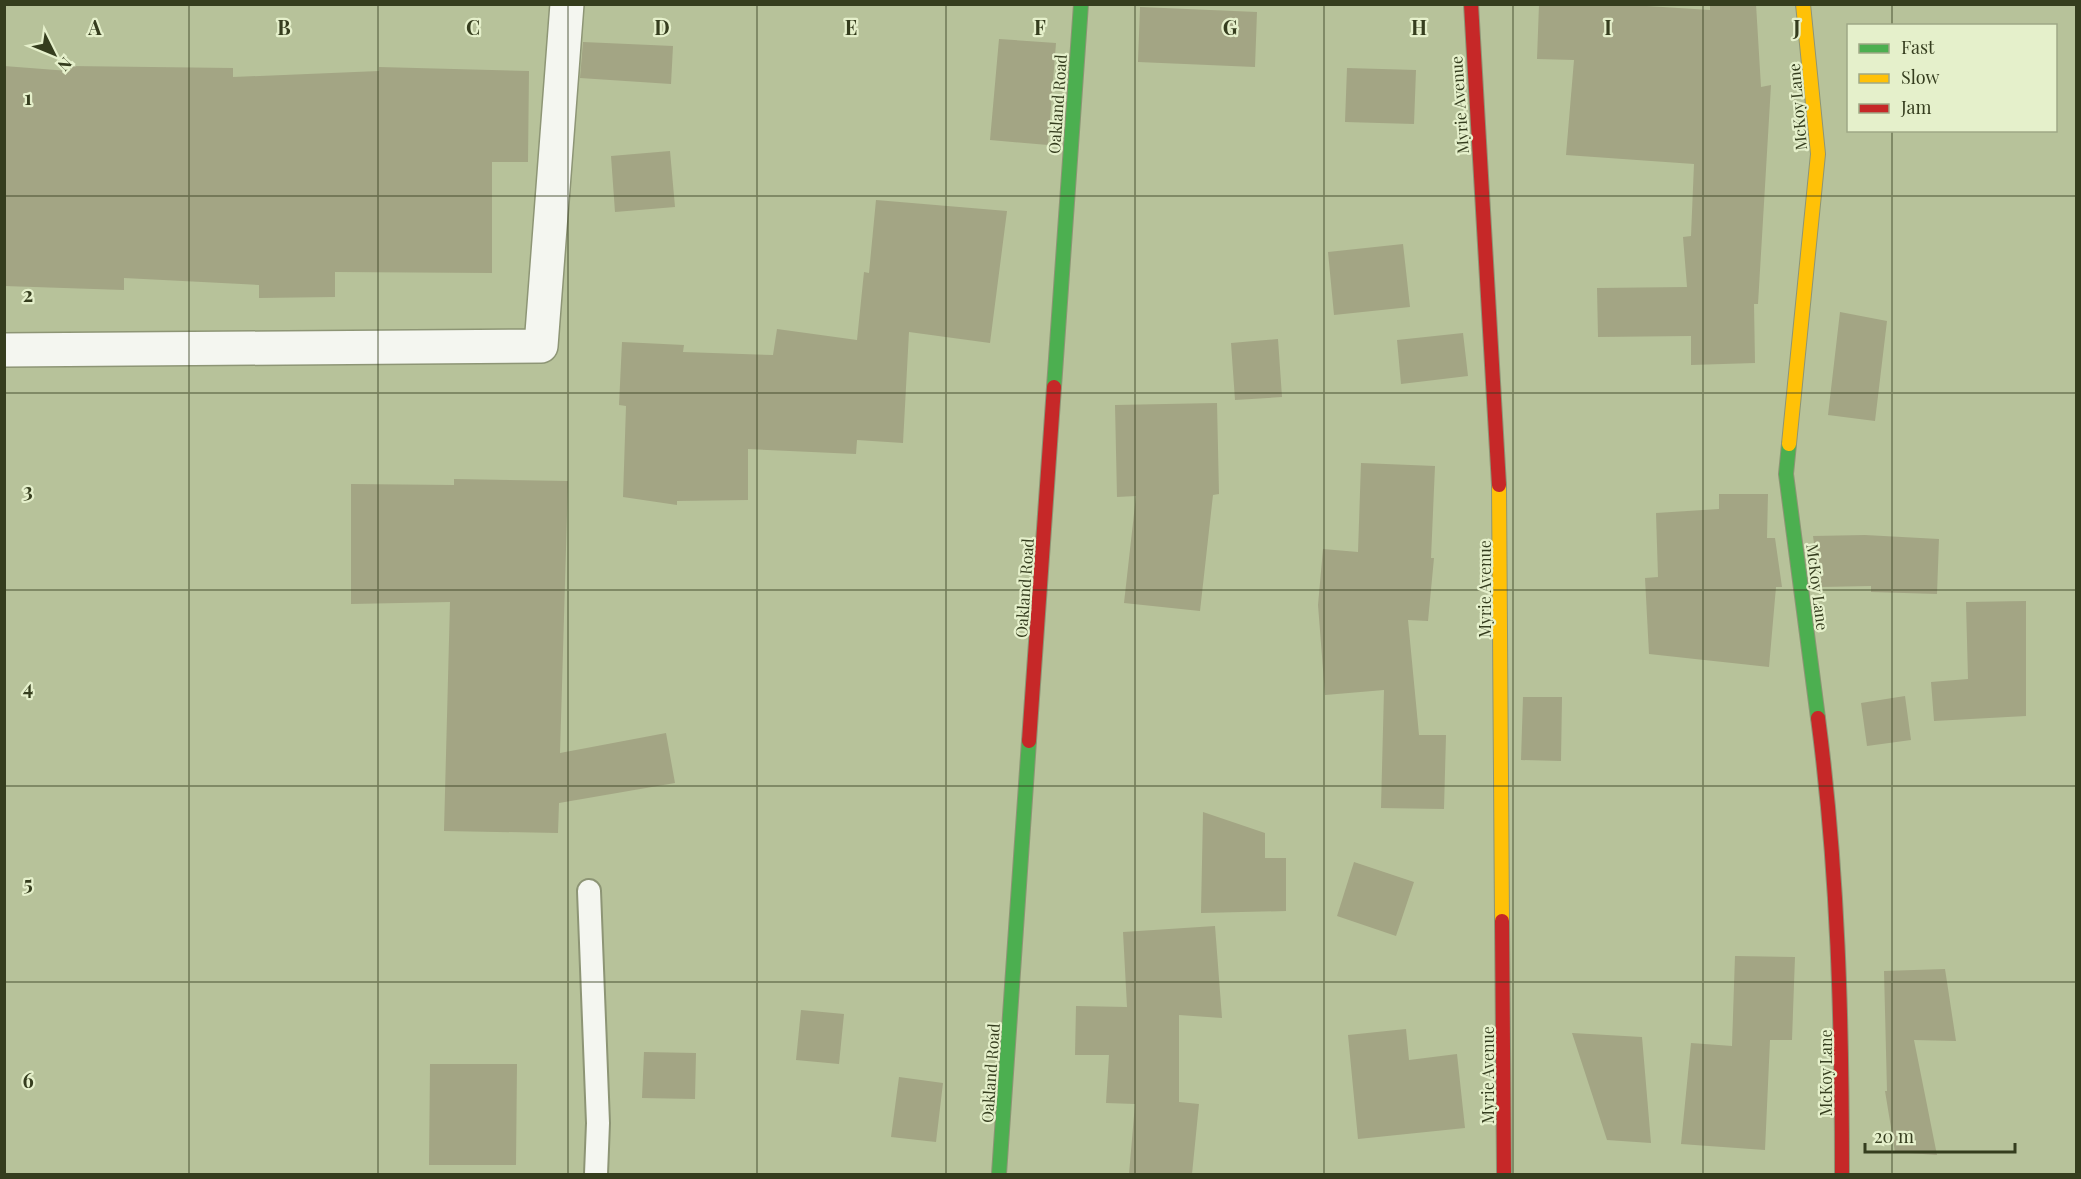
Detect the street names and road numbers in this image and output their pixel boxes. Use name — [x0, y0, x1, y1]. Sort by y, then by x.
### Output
street label: Oakland Road — [1043, 53, 1071, 155]
street label: Myrie Avenue — [1445, 55, 1473, 155]
street label: McKoy Lane — [1783, 63, 1811, 151]
street label: Oakland Road — [1010, 537, 1038, 639]
street label: Myrie Avenue — [1474, 540, 1495, 638]
street label: McKoy Lane — [1802, 542, 1834, 632]
street label: Oakland Road — [976, 1022, 1004, 1124]
street label: Myrie Avenue — [1477, 1026, 1498, 1124]
street label: McKoy Lane — [1815, 1029, 1836, 1117]

